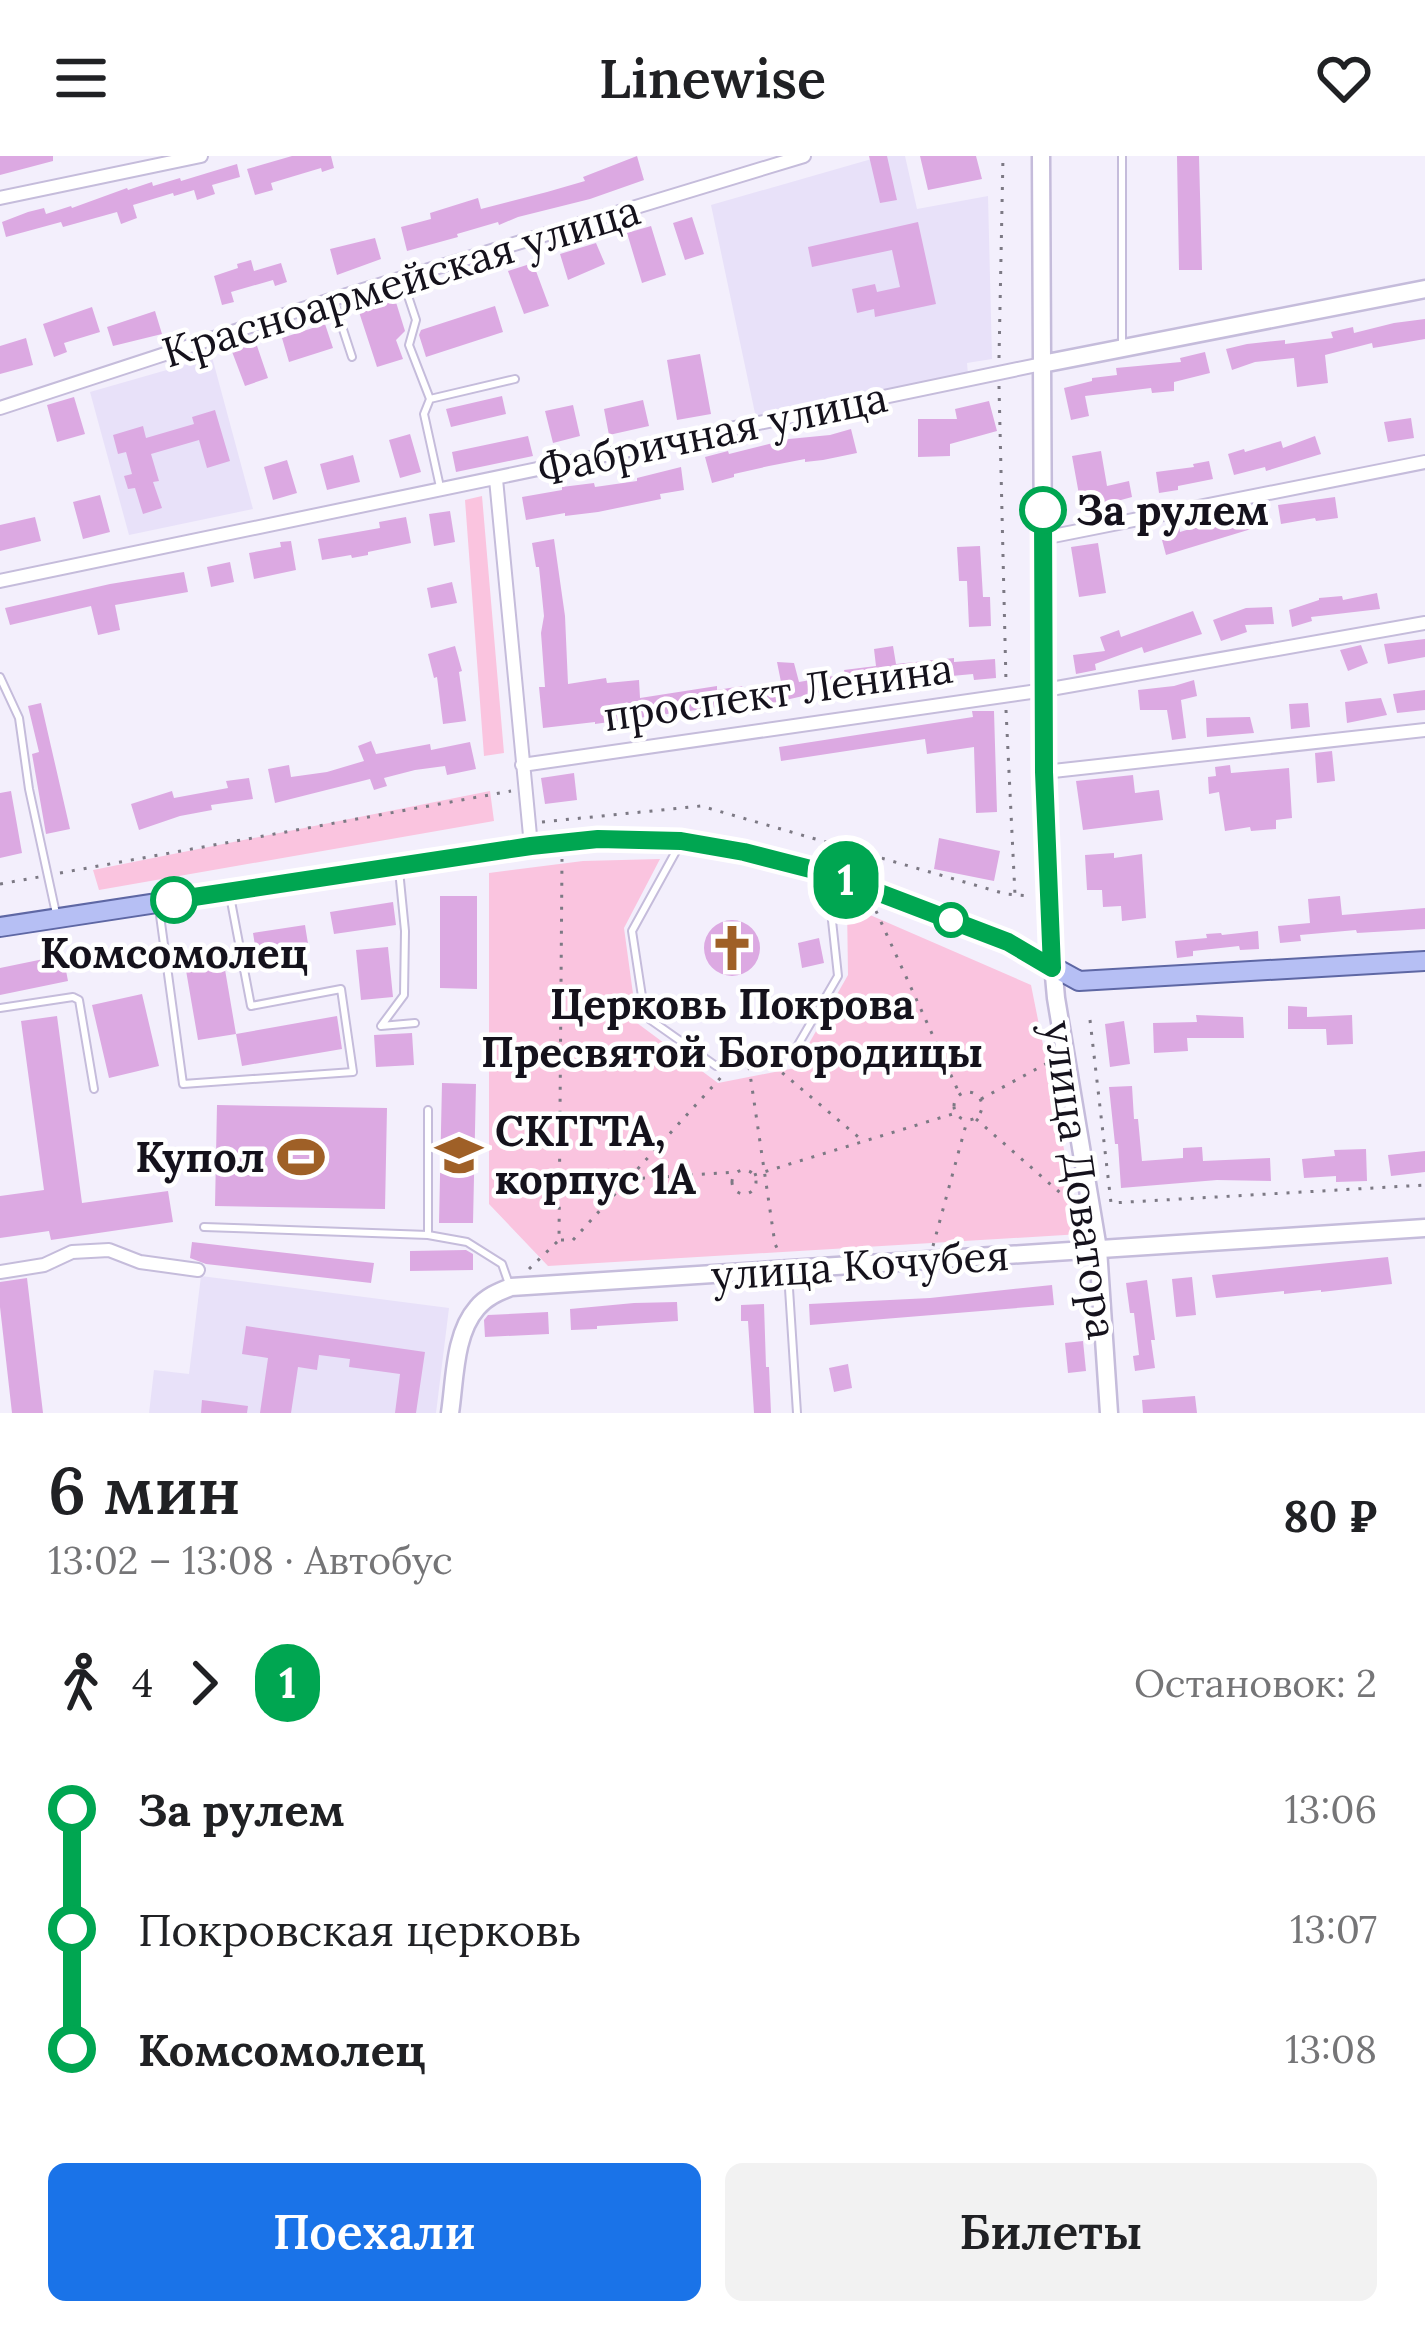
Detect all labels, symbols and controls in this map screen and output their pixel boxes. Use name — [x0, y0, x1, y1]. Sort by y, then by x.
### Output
text: Linewise — [599, 44, 826, 113]
icon: menu — [48, 45, 114, 111]
icon: heart — [1311, 45, 1377, 111]
street label: Красноармейская улица — [156, 183, 646, 379]
street label: Фабричная улица — [532, 370, 892, 496]
place label: За рулем — [1076, 483, 1269, 537]
marker: За рулем — [1021, 488, 1065, 532]
street label: проспект Ленина — [600, 641, 956, 743]
line badge: 1 — [807, 841, 885, 919]
text: 1 — [837, 853, 855, 907]
marker: Комсомолец — [152, 878, 196, 922]
unlabelled marker — [935, 904, 967, 936]
church icon: Церковь Покрова Пресвятой Богородицы — [707, 923, 757, 973]
place label: Комсомолец — [40, 926, 308, 980]
place label: Церковь Покрова Пресвятой Богородицы — [481, 977, 983, 1079]
street label: улица Доватора — [1032, 1017, 1130, 1343]
place label: СКГГТА, корпус 1А — [495, 1104, 696, 1206]
place label: Купол — [135, 1130, 265, 1184]
school or university icon: СКГГТА, корпус 1А — [434, 1130, 484, 1180]
sports icon: Купол — [276, 1132, 326, 1182]
street label: улица Кочубея — [709, 1228, 1011, 1302]
text: 6 мин — [48, 1448, 241, 1532]
text: 80 ₽ — [1283, 1487, 1377, 1544]
text: 13:02 – 13:08 · Автобус — [48, 1535, 453, 1585]
icon: walk — [48, 1650, 114, 1716]
icon: forward — [171, 1650, 237, 1716]
text: 1 — [279, 1656, 296, 1710]
text: 4 — [132, 1658, 153, 1708]
text: Остановок: 2 — [1134, 1658, 1377, 1708]
text: За рулем — [138, 1781, 345, 1838]
text: 13:06 — [1285, 1784, 1377, 1834]
text: Покровская церковь — [138, 1901, 581, 1958]
text: 13:07 — [1290, 1904, 1377, 1954]
text: Комсомолец — [138, 2021, 426, 2078]
text: 13:08 — [1285, 2024, 1377, 2074]
button: Поехали — [48, 2163, 701, 2301]
button: Билеты — [725, 2163, 1377, 2301]

